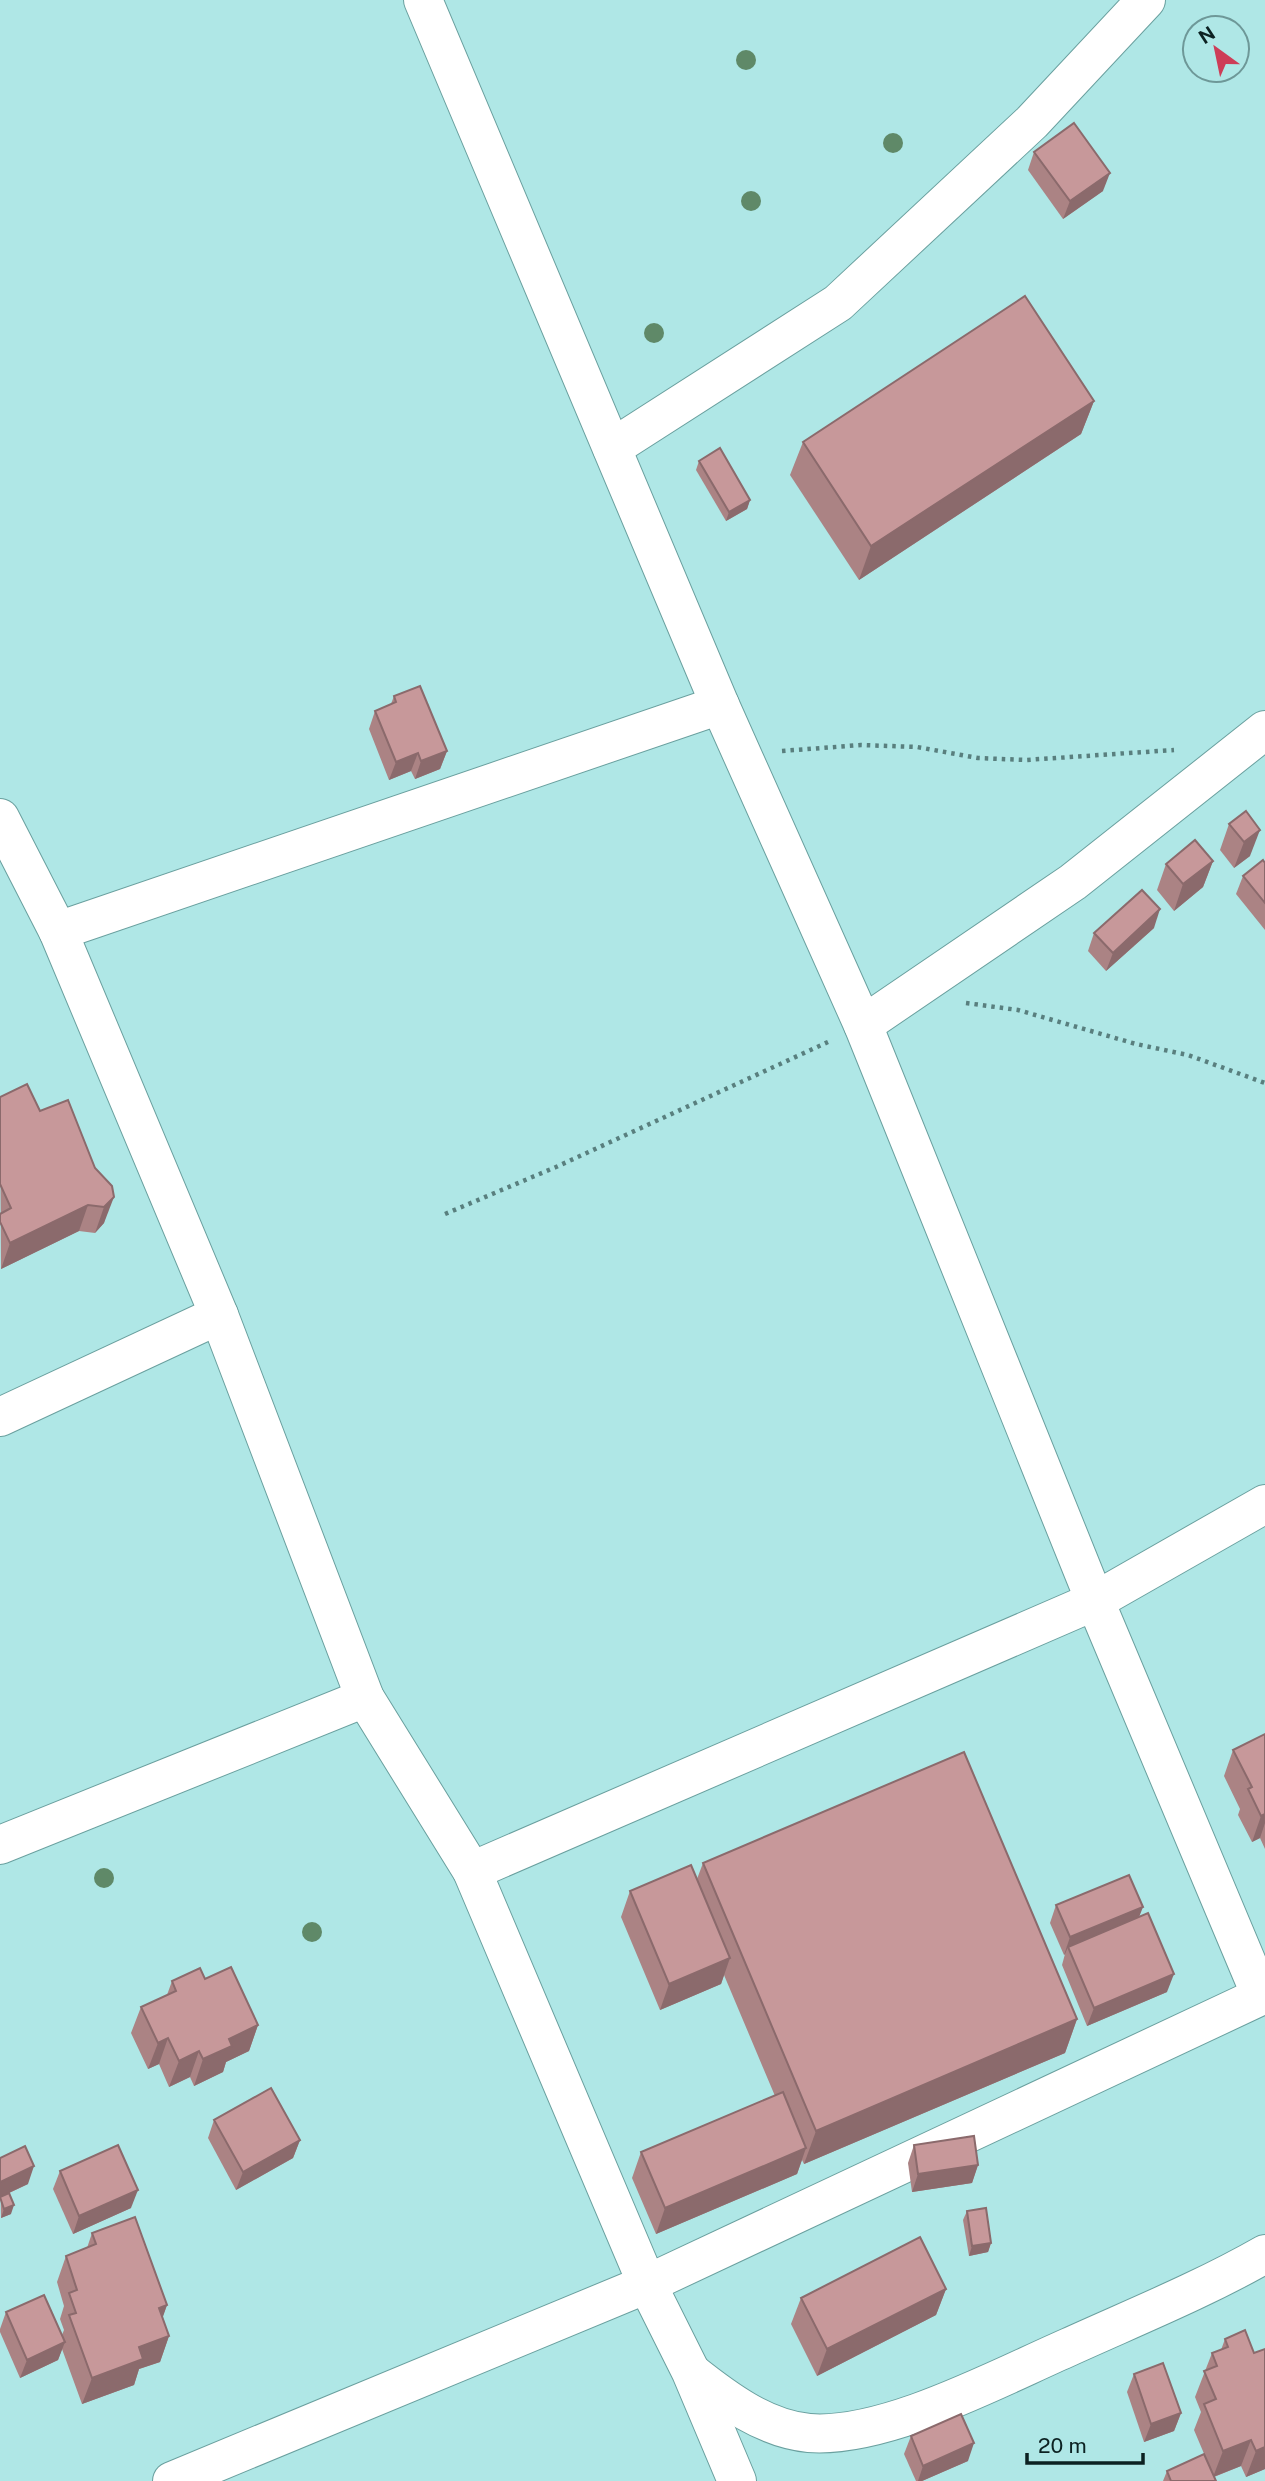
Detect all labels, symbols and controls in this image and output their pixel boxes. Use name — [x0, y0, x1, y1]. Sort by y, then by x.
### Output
north arrow — [1181, 14, 1251, 84]
text: N — [1195, 21, 1219, 48]
scale bar — [1027, 2422, 1142, 2466]
text: 20 m — [1038, 2433, 1087, 2458]

